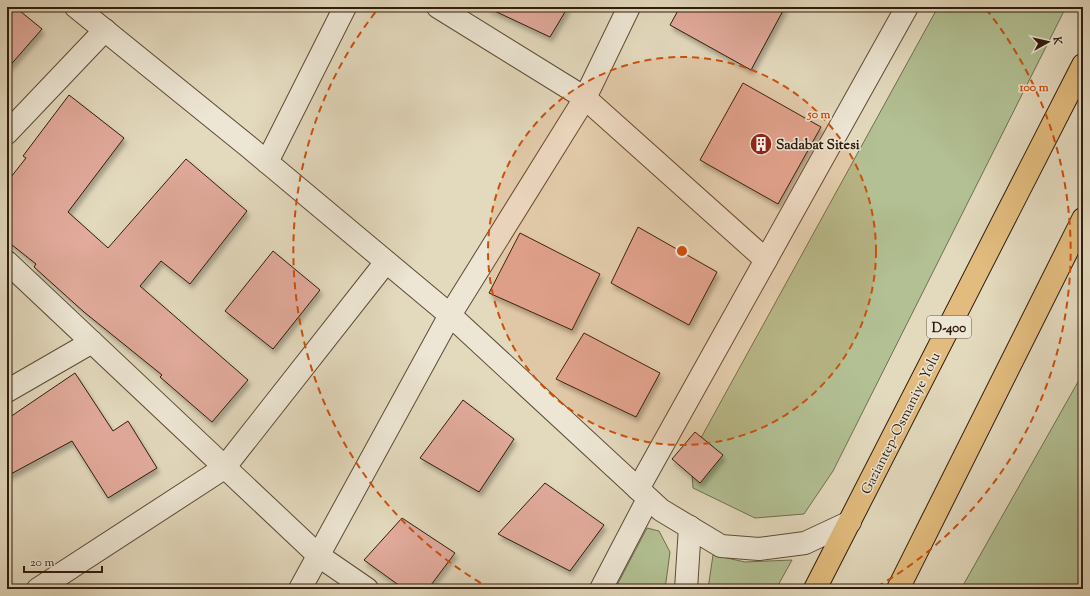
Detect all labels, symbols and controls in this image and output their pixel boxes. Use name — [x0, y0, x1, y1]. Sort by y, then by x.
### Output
north arrow — [1028, 22, 1068, 62]
text: K — [1048, 35, 1065, 46]
text: 100 m — [1018, 79, 1049, 97]
text: 50 m — [807, 106, 831, 124]
building icon: Sadabat Sitesi — [748, 131, 774, 157]
place label: Sadabat Sitesi — [776, 136, 860, 156]
centre of rings — [675, 244, 689, 258]
road number: D-400 — [927, 316, 971, 338]
street label: Gaziantep-Osmaniye Yolu — [857, 349, 946, 499]
scale bar — [24, 548, 102, 574]
text: 20 m — [30, 554, 55, 572]

